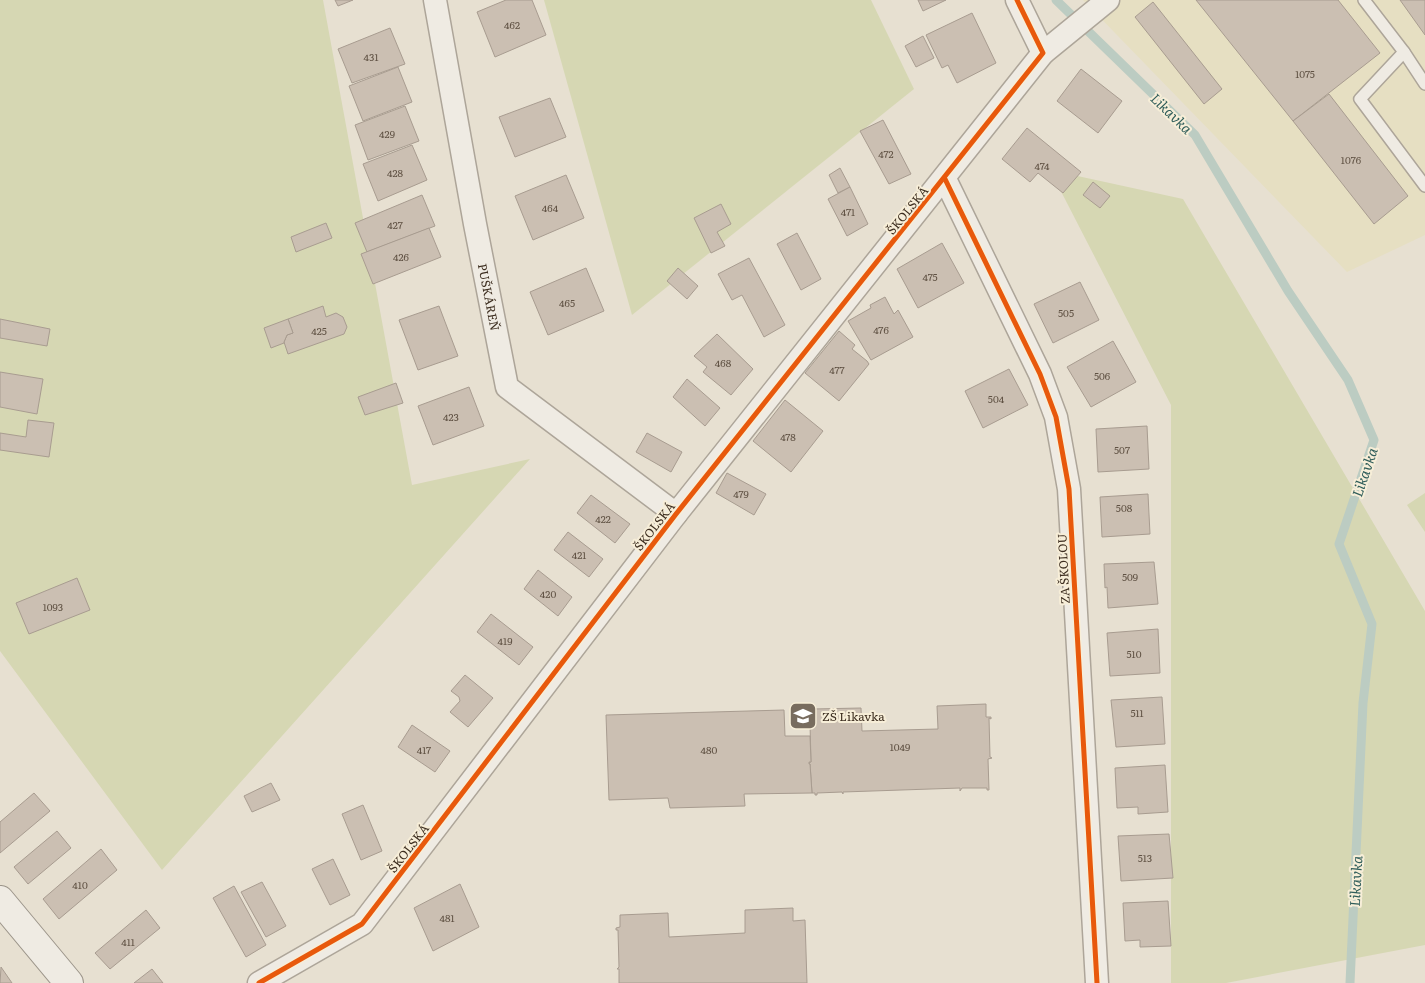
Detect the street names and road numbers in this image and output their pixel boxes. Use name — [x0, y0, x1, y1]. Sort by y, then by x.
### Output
street label: ŠKOLSKÁ — [882, 182, 932, 238]
street label: PUŠKÁREŇ — [474, 262, 505, 332]
street label: ŠKOLSKÁ — [629, 498, 679, 554]
street label: ZA ŠKOLOU — [1052, 533, 1074, 605]
street label: ŠKOLSKÁ — [383, 820, 433, 876]

